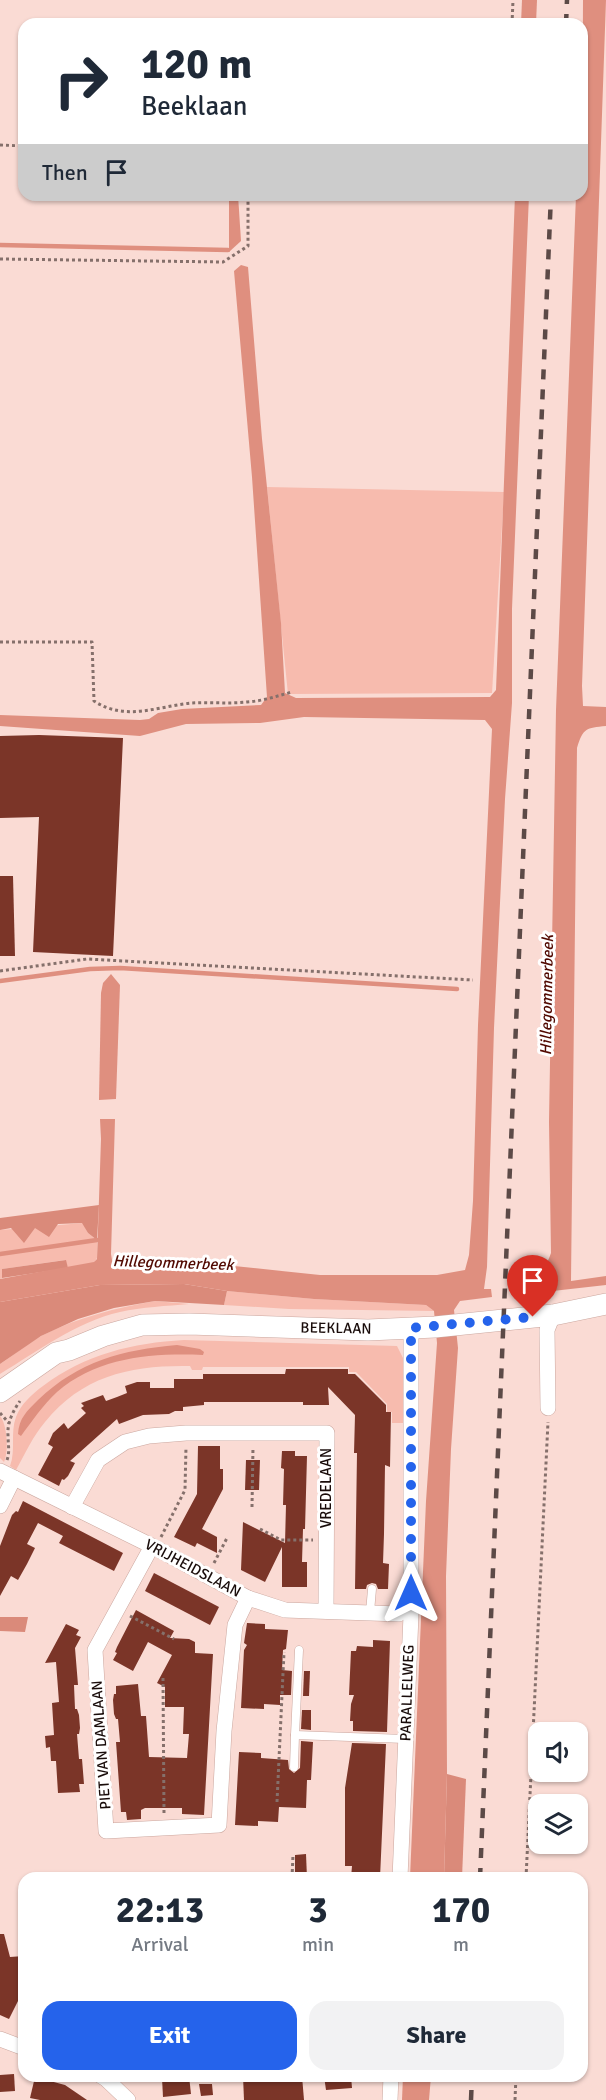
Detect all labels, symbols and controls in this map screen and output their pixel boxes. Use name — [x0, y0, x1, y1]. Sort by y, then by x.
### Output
text: 120 m — [141, 39, 252, 90]
icon: right — [42, 42, 120, 120]
text: Beeklaan — [141, 90, 248, 123]
icon: arrive — [100, 156, 133, 189]
text: Then — [42, 159, 88, 186]
water label: Hillegommerbeek — [536, 932, 558, 1056]
water label: Hillegommerbeek — [112, 1251, 236, 1275]
pin — [507, 1255, 558, 1317]
icon: arrive — [516, 1264, 549, 1297]
street label: BEEKLAAN — [300, 1318, 372, 1338]
street label: VREDELAAN — [317, 1448, 335, 1528]
street label: VRIJHEIDSLAAN — [142, 1535, 244, 1601]
position arrow — [379, 1561, 443, 1625]
street label: PARALLELWEG — [396, 1644, 418, 1742]
street label: PIET VAN DAMLAAN — [88, 1680, 114, 1810]
map controls — [528, 1722, 588, 1854]
button: sound — [528, 1722, 588, 1782]
button: layers — [528, 1794, 588, 1854]
text: 22:13 — [116, 1888, 204, 1933]
text: 3 — [308, 1888, 328, 1933]
text: 170 — [432, 1888, 490, 1933]
text: Arrival — [131, 1932, 189, 1957]
text: min — [302, 1932, 334, 1957]
text: m — [453, 1932, 469, 1957]
button: Exit — [42, 2001, 297, 2070]
button: Share — [309, 2001, 564, 2070]

